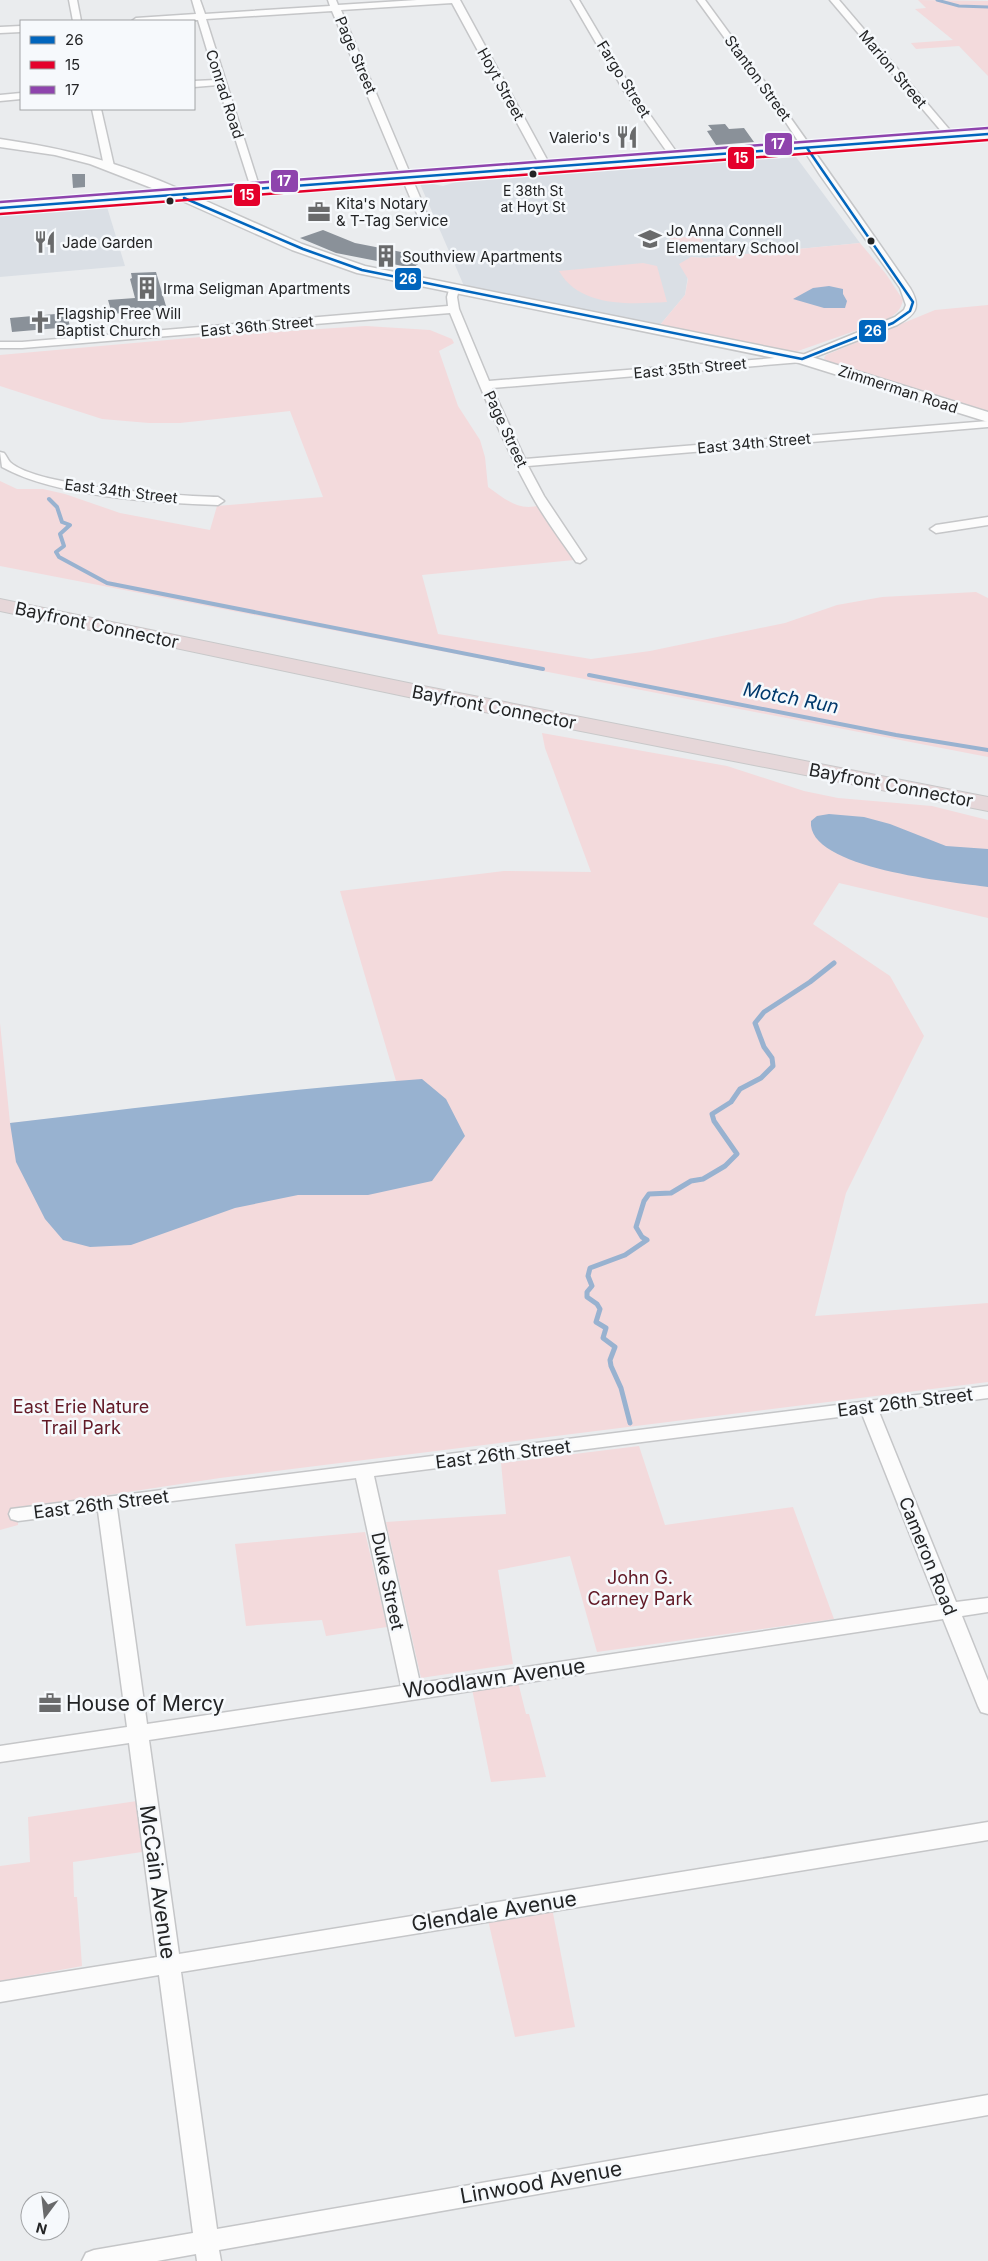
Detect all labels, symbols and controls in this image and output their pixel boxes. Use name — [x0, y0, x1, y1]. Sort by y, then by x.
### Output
street label: Page Street — [331, 13, 381, 97]
legend — [20, 20, 195, 110]
street label: Marion Street — [855, 26, 931, 112]
text: 26 — [65, 30, 83, 49]
street label: Stanton Street — [721, 32, 795, 125]
street label: Fargo Street — [593, 37, 655, 121]
street label: Hoyt Street — [473, 44, 529, 124]
street label: Conrad Road — [202, 47, 248, 141]
text: 15 — [65, 55, 80, 74]
text: 17 — [65, 80, 80, 99]
restaurant icon: Valerio's — [614, 124, 640, 150]
place label: Valerio's — [549, 128, 610, 147]
line badge: 17 — [764, 132, 793, 156]
text: 17 — [771, 135, 785, 152]
line badge: 15 — [727, 146, 755, 170]
text: 15 — [734, 149, 749, 166]
line badge: 17 — [270, 169, 299, 193]
marker: E 38th St at Hoyt St — [528, 169, 538, 179]
text: 17 — [277, 172, 291, 189]
place label: E 38th St at Hoyt St — [500, 182, 566, 215]
line badge: 15 — [233, 183, 261, 207]
text: 15 — [240, 186, 255, 203]
place label: Kita's Notary & T-Tag Service — [336, 194, 448, 230]
unlabelled marker — [165, 196, 175, 206]
office icon: Kita's Notary & T-Tag Service — [306, 199, 332, 225]
place label: Jo Anna Connell Elementary School — [666, 221, 799, 257]
school or university icon: Jo Anna Connell Elementary School — [637, 226, 663, 252]
restaurant icon: Jade Garden — [32, 229, 58, 255]
place label: Jade Garden — [62, 233, 153, 252]
unlabelled marker — [866, 236, 876, 246]
building icon: Southview Apartments — [373, 243, 399, 269]
place label: Southview Apartments — [402, 247, 562, 266]
line badge: 26 — [394, 267, 422, 291]
text: 26 — [399, 270, 417, 287]
building icon: Irma Seligman Apartments — [134, 275, 160, 301]
place label: Irma Seligman Apartments — [163, 279, 351, 298]
place label: Flagship Free Will Baptist Church — [56, 304, 181, 340]
church icon: Flagship Free Will Baptist Church — [27, 309, 53, 335]
street label: East 36th Street — [200, 312, 314, 340]
line badge: 26 — [858, 319, 887, 343]
text: 26 — [864, 322, 882, 339]
street label: East 35th Street — [633, 354, 747, 382]
street label: Zimmerman Road — [836, 361, 960, 417]
street label: Page Street — [480, 388, 532, 470]
street label: East 34th Street — [697, 429, 812, 457]
street label: East 34th Street — [63, 475, 179, 507]
street label: Bayfront Connector — [13, 597, 181, 653]
water label: Motch Run — [741, 677, 841, 719]
street label: Bayfront Connector — [410, 681, 578, 733]
street label: Bayfront Connector — [807, 759, 975, 811]
street label: East 26th Street — [836, 1383, 974, 1421]
park label: East Erie Nature Trail Park — [13, 1396, 149, 1438]
street label: East 26th Street — [434, 1435, 572, 1473]
street label: East 26th Street — [32, 1485, 170, 1523]
street label: Cameron Road — [895, 1494, 961, 1618]
street label: Duke Street — [367, 1530, 409, 1632]
park label: John G. Carney Park — [588, 1567, 693, 1609]
street label: Woodlawn Avenue — [401, 1653, 587, 1703]
office icon: House of Mercy — [37, 1690, 63, 1716]
place label: House of Mercy — [66, 1691, 224, 1716]
street label: McCain Avenue — [135, 1803, 181, 1961]
street label: Glendale Avenue — [410, 1886, 578, 1936]
street label: Linwood Avenue — [458, 2155, 624, 2209]
north arrow — [20, 2191, 70, 2241]
text: N — [34, 2219, 49, 2239]

